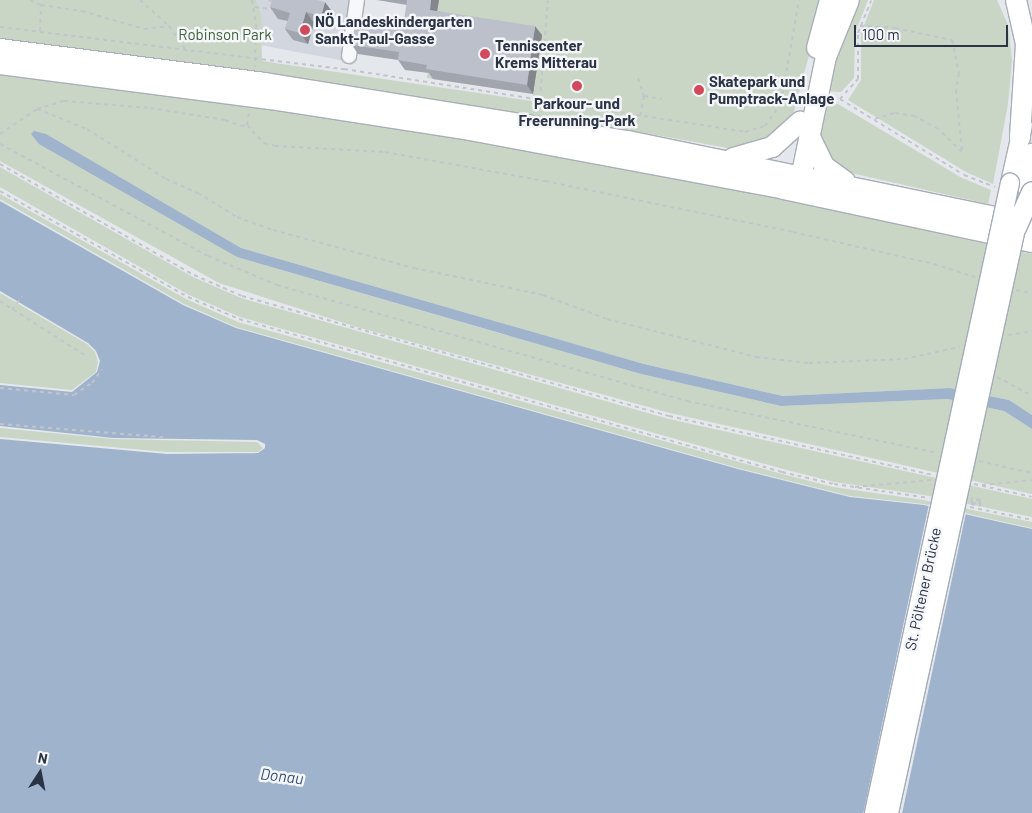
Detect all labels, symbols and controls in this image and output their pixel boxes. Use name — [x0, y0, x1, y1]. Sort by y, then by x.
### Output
place label: NÖ Landeskindergarten Sankt-Paul-Gasse — [315, 12, 472, 47]
scale bar — [857, 15, 1011, 47]
marker: NÖ Landeskindergarten Sankt-Paul-Gasse — [299, 24, 311, 36]
text: 100 m — [862, 25, 900, 43]
park label: Robinson Park — [178, 26, 272, 44]
place label: Tenniscenter Krems Mitterau — [495, 36, 597, 71]
marker: Tenniscenter Krems Mitterau — [479, 48, 491, 60]
place label: Skatepark und Pumptrack-Anlage — [709, 72, 834, 107]
marker: Parkour- und Freerunning-Park — [571, 80, 583, 92]
marker: Skatepark und Pumptrack-Anlage — [693, 84, 705, 96]
place label: Parkour- und Freerunning-Park — [518, 94, 636, 129]
street label: St. Pöltener Brücke — [901, 526, 945, 652]
north arrow — [15, 748, 65, 798]
text: N — [37, 749, 49, 767]
water label: Donau — [259, 764, 305, 788]

